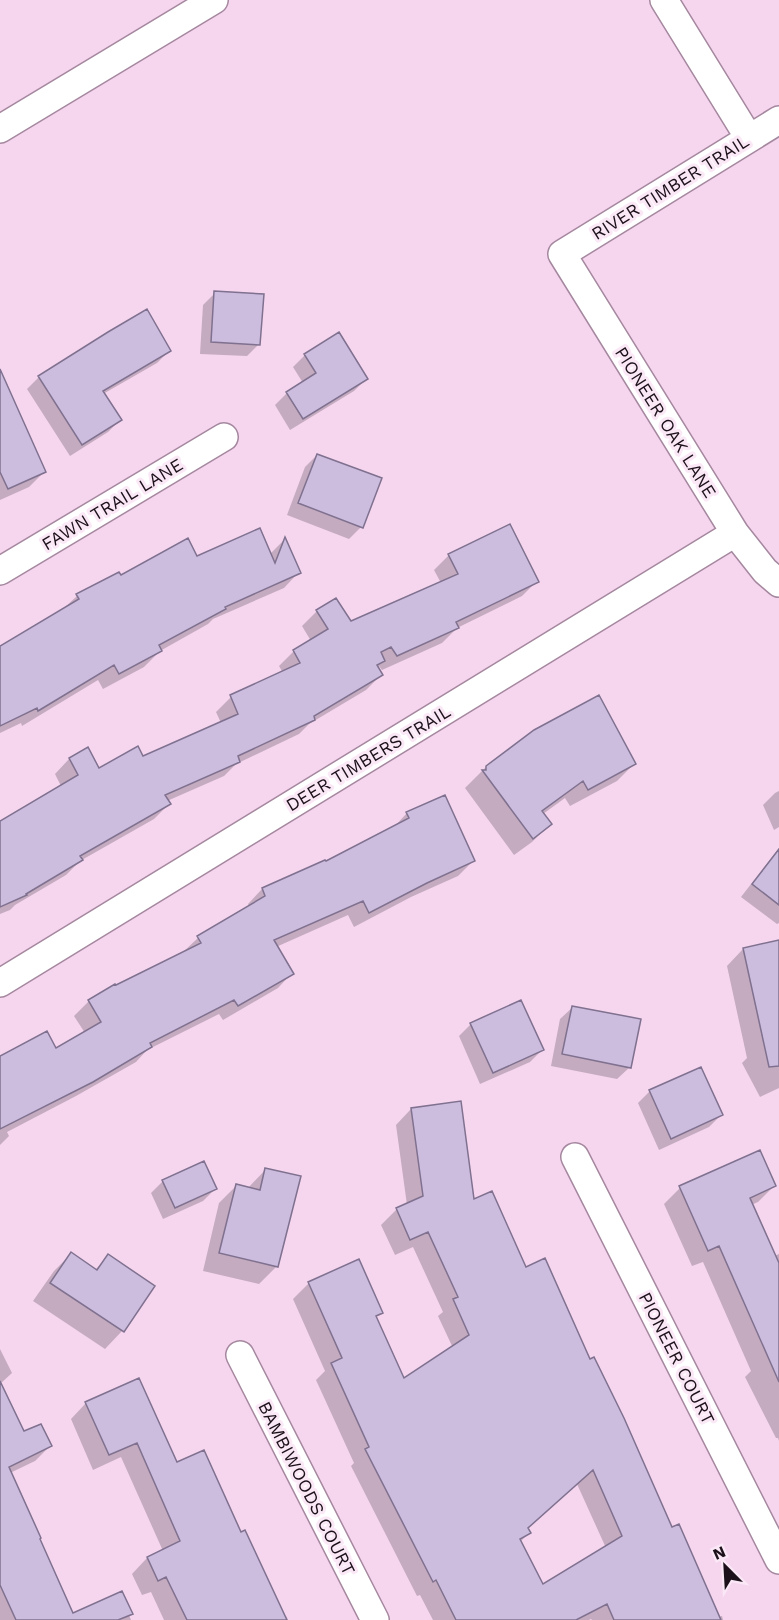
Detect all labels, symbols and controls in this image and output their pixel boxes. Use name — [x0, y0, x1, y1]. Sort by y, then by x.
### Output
street label: RIVER TIMBER TRAIL — [588, 130, 753, 244]
street label: PIONEER OAK LANE — [611, 343, 721, 501]
street label: FAWN TRAIL LANE — [38, 454, 186, 554]
street label: DEER TIMBERS TRAIL — [282, 700, 454, 816]
street label: PIONEER COURT — [635, 1289, 719, 1428]
street label: BAMBIWOODS COURT — [254, 1398, 360, 1578]
north arrow — [695, 1536, 755, 1596]
text: N — [710, 1542, 728, 1564]

